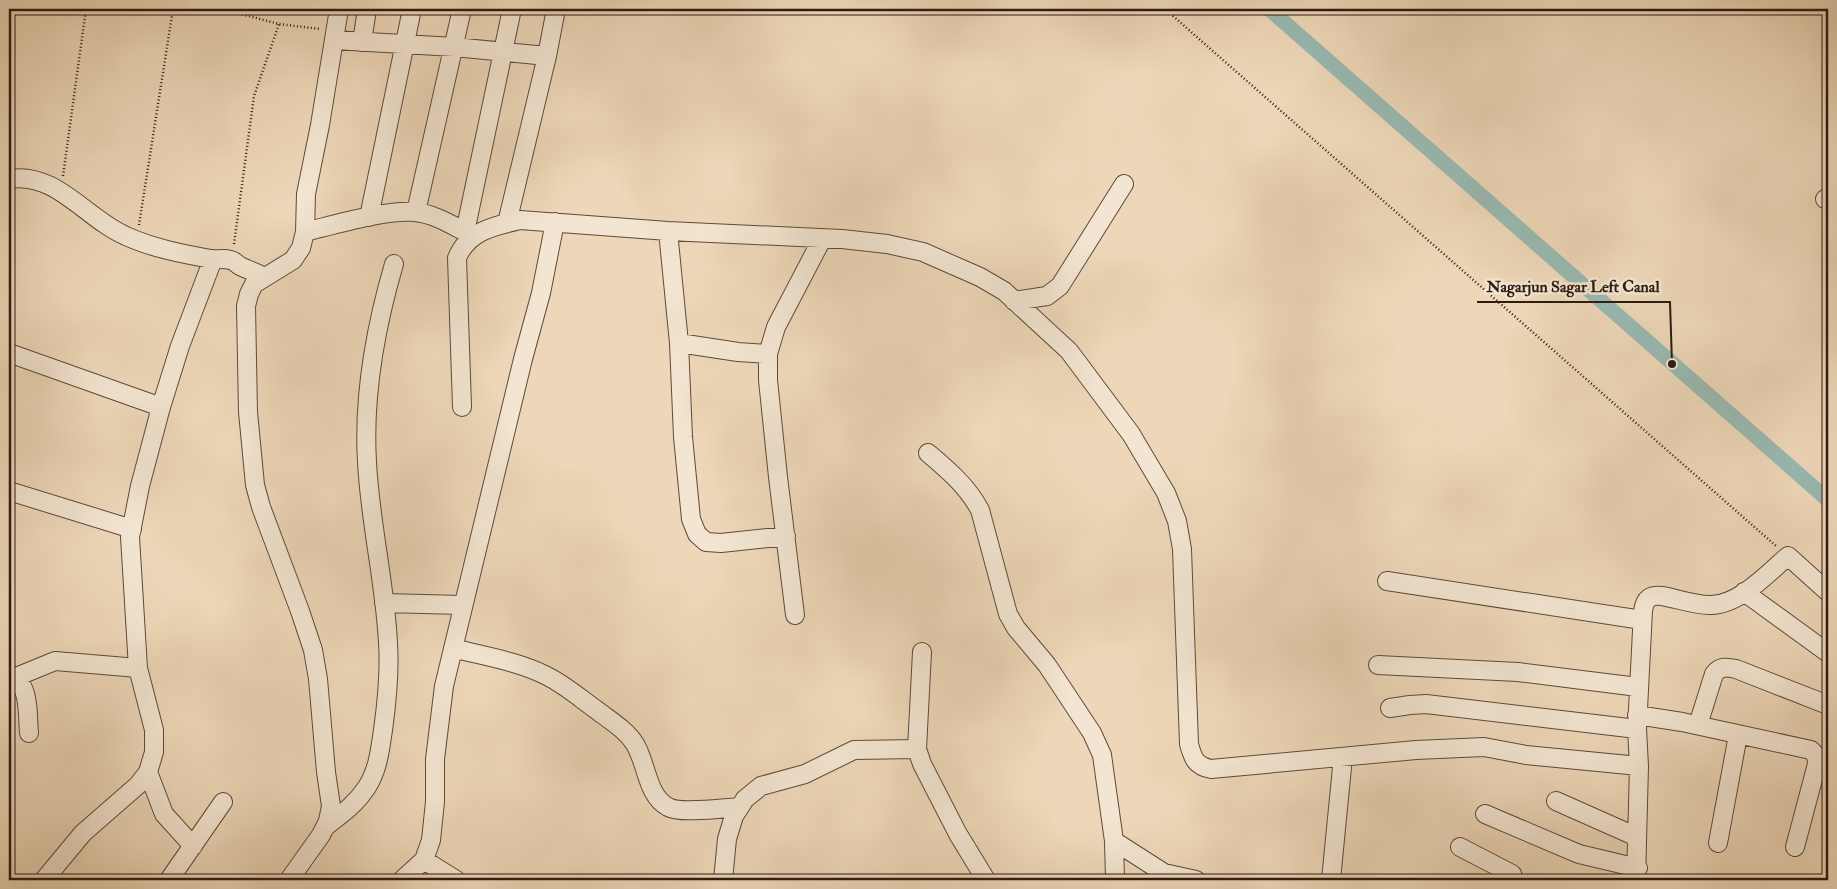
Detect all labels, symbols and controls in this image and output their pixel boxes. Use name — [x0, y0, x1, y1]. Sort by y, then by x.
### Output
callout: Nagarjun Sagar Left Canal — [1477, 271, 1670, 302]
text: Nagarjun Sagar Left Canal — [1486, 277, 1660, 298]

